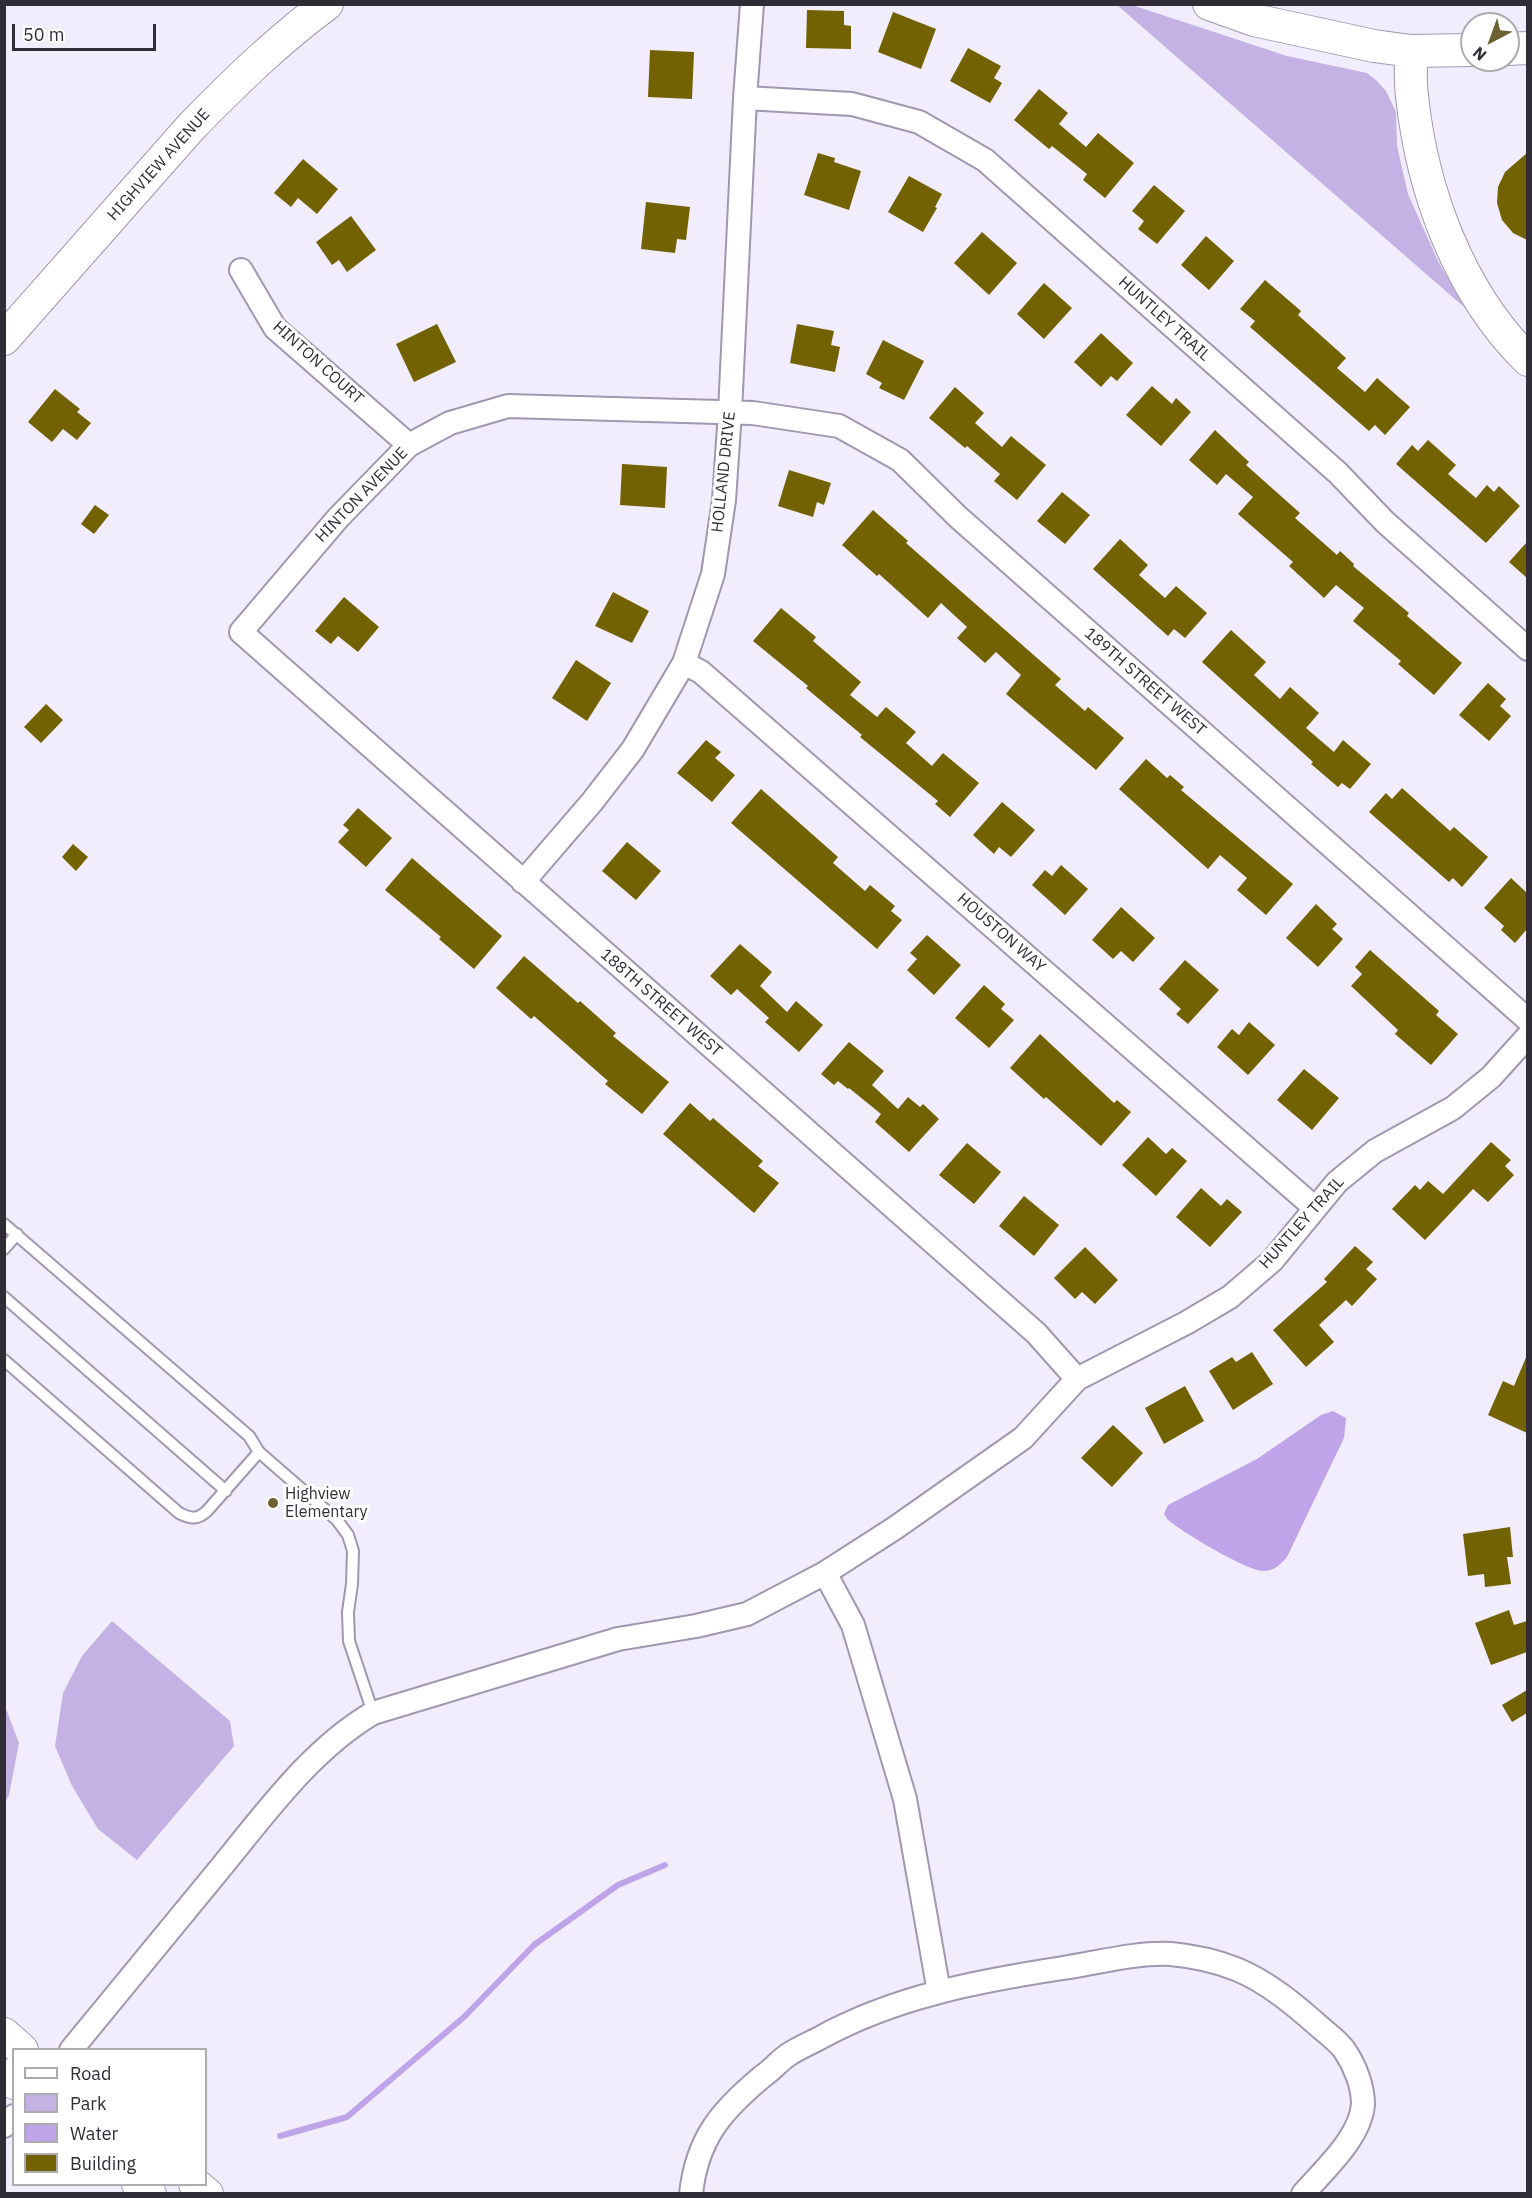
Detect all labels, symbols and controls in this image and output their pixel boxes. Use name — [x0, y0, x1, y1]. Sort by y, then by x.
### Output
scale bar — [15, 12, 159, 50]
north arrow — [1460, 12, 1520, 72]
text: 50 m — [23, 23, 65, 46]
text: N — [1469, 43, 1490, 65]
street label: HIGHVIEW AVENUE — [104, 105, 214, 225]
street label: HUNTLEY TRAIL — [1114, 273, 1214, 365]
street label: HINTON COURT — [269, 317, 367, 409]
street label: HOLLAND DRIVE — [708, 411, 740, 533]
street label: HINTON AVENUE — [312, 444, 412, 546]
street label: 189TH STREET WEST — [1080, 624, 1210, 740]
street label: HOUSTON WAY — [953, 889, 1049, 977]
street label: 188TH STREET WEST — [596, 945, 726, 1061]
street label: HUNTLEY TRAIL — [1256, 1173, 1348, 1273]
place label: Highview Elementary — [285, 1484, 367, 1522]
marker: Highview Elementary — [266, 1496, 280, 1510]
legend — [12, 2048, 207, 2186]
text: Road — [70, 2062, 111, 2085]
text: Park — [70, 2092, 106, 2115]
text: Water — [70, 2122, 118, 2145]
text: Building — [70, 2152, 136, 2175]

